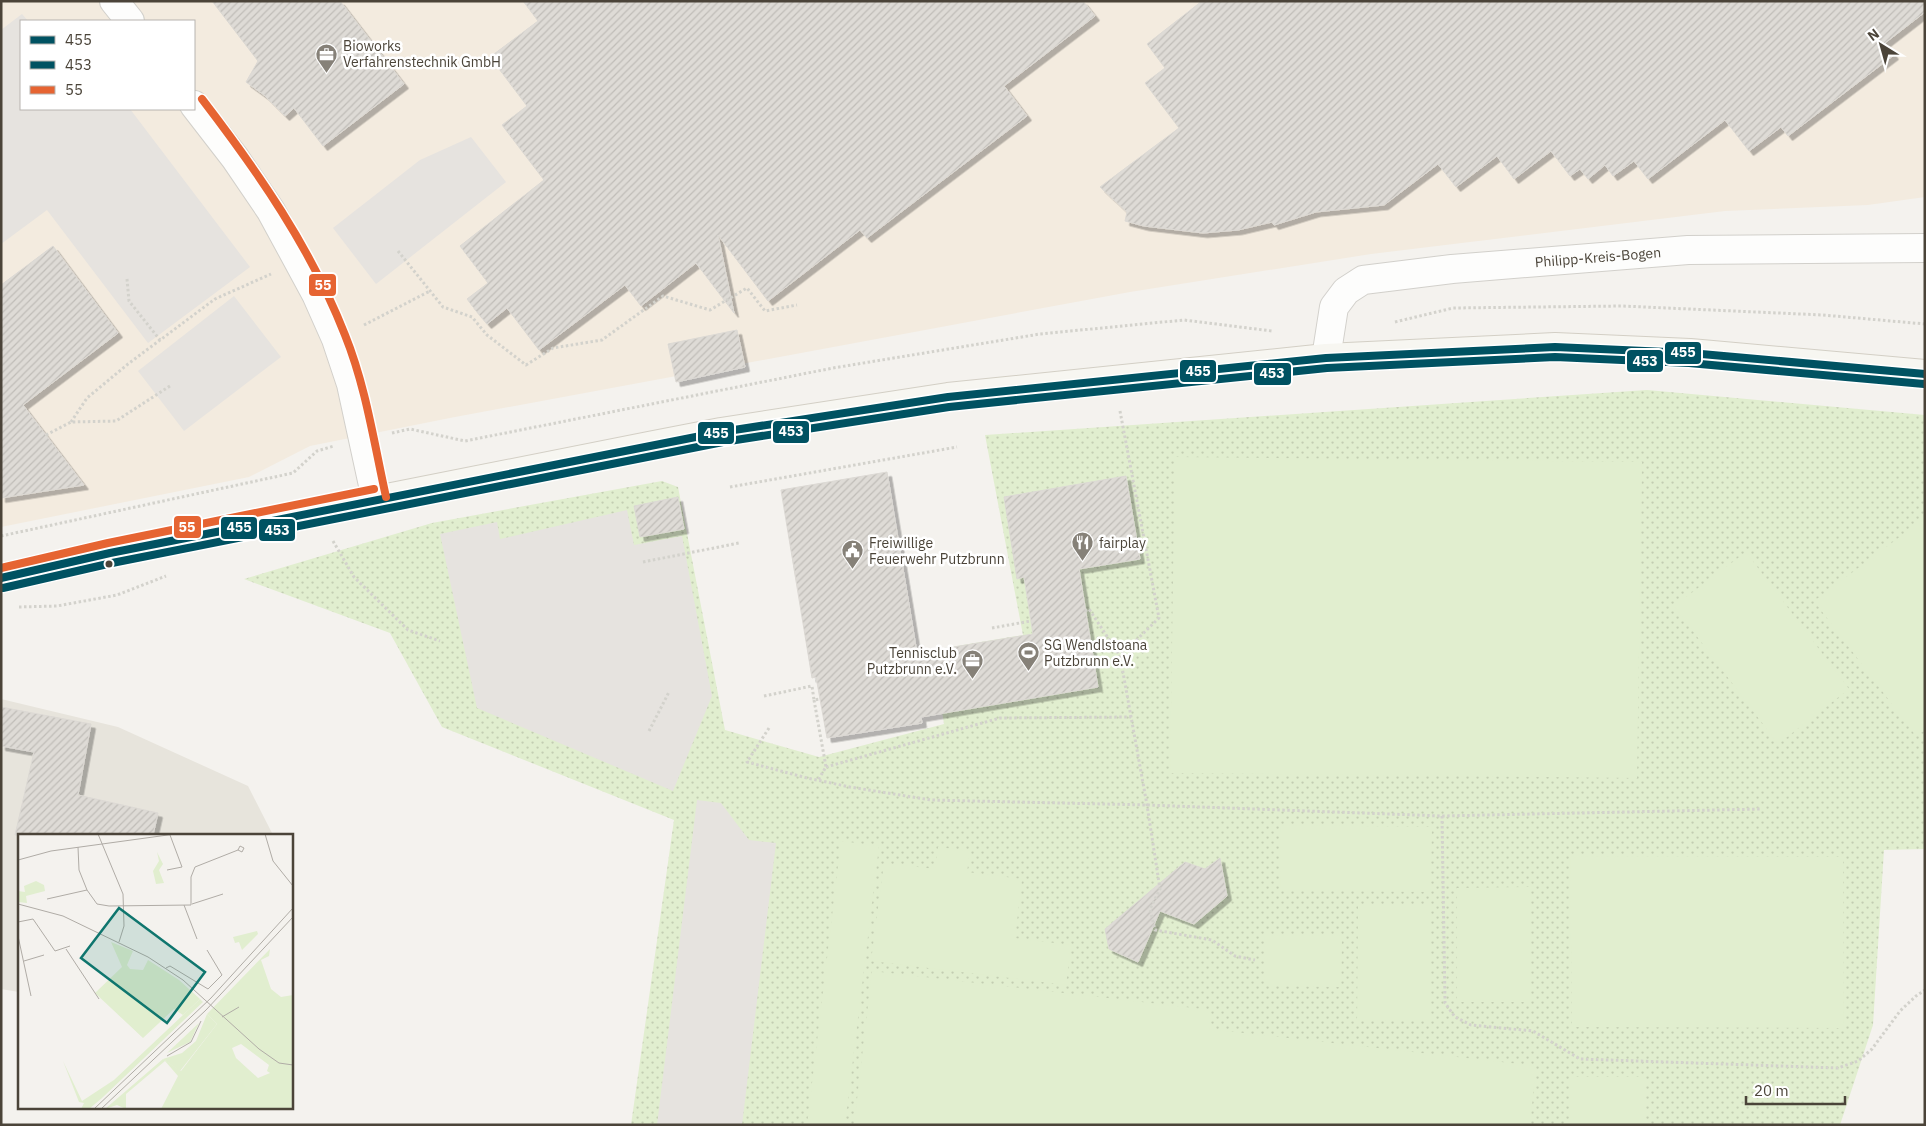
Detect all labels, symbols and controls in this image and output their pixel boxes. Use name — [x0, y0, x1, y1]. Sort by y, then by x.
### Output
legend — [20, 20, 195, 110]
north arrow — [1856, 20, 1906, 70]
text: N — [1864, 24, 1883, 45]
text: 455 — [65, 30, 92, 49]
place label: Bioworks Verfahrenstechnik GmbH — [343, 37, 501, 71]
office icon: Bioworks Verfahrenstechnik GmbH — [315, 42, 339, 73]
text: 453 — [65, 55, 92, 74]
text: 55 — [65, 80, 83, 99]
street label: Philipp-Kreis-Bogen — [1534, 243, 1662, 271]
line badge: 55 — [308, 273, 337, 297]
text: 55 — [315, 276, 331, 294]
line badge: 455 — [1664, 341, 1702, 365]
text: 455 — [1670, 343, 1696, 361]
line badge: 453 — [1626, 349, 1664, 373]
text: 453 — [1632, 352, 1658, 370]
line badge: 455 — [1179, 359, 1217, 383]
text: 455 — [1185, 362, 1211, 380]
line badge: 453 — [1253, 362, 1292, 386]
text: 453 — [1259, 364, 1285, 382]
line badge: 453 — [772, 420, 810, 444]
line badge: 455 — [697, 421, 735, 445]
text: 453 — [778, 422, 804, 440]
text: 455 — [703, 424, 729, 442]
line badge: 55 — [173, 515, 202, 539]
line badge: 455 — [220, 516, 258, 540]
text: 55 — [179, 518, 195, 536]
text: 455 — [226, 518, 252, 536]
line badge: 453 — [258, 518, 296, 542]
text: 453 — [264, 521, 290, 539]
restaurant icon: fairplay — [1071, 531, 1095, 562]
place label: Freiwillige Feuerwehr Putzbrunn — [869, 534, 1005, 568]
place label: fairplay — [1099, 534, 1146, 552]
public building icon: Freiwillige Feuerwehr Putzbrunn — [841, 539, 865, 570]
unlabelled marker — [104, 559, 114, 569]
place label: SG Wendlstoana Putzbrunn e.V. — [1044, 636, 1148, 670]
sports icon: SG Wendlstoana Putzbrunn e.V. — [1016, 641, 1040, 672]
place label: Tennisclub Putzbrunn e.V. — [867, 644, 957, 678]
office icon: Tennisclub Putzbrunn e.V. — [961, 649, 985, 680]
inset map — [18, 834, 292, 1108]
scale bar — [1746, 1074, 1845, 1106]
text: 20 m — [1754, 1081, 1789, 1100]

